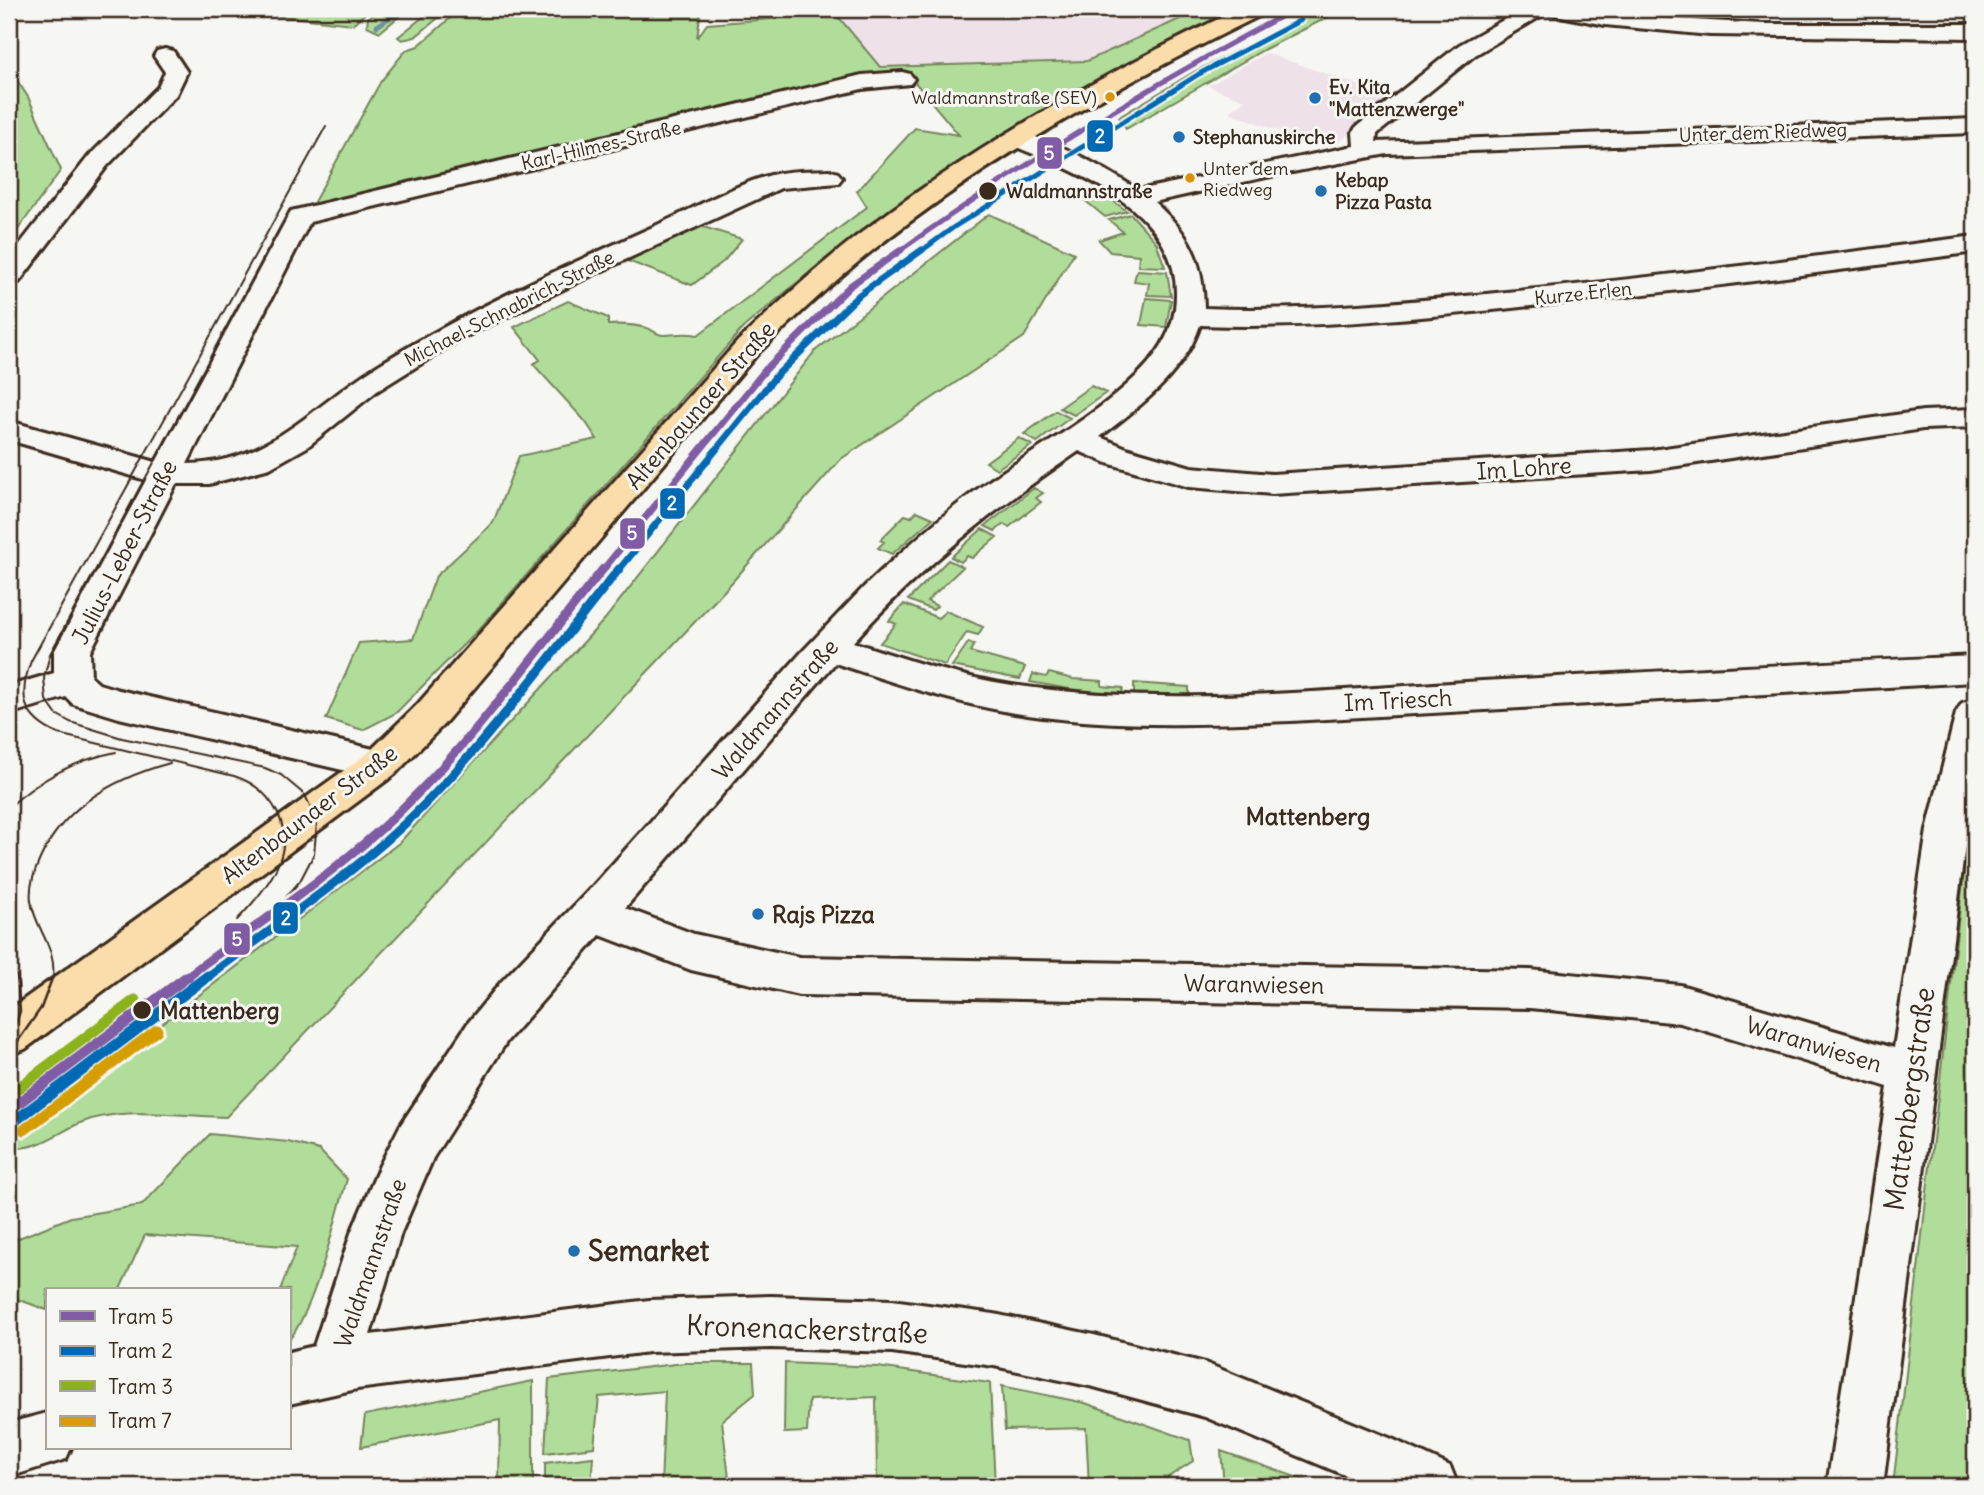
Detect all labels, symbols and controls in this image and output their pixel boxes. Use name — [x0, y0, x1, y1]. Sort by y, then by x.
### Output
place label: Ev. Kita "Mattenzwerge" — [1329, 75, 1465, 121]
place label: Waldmannstraße (SEV) — [911, 86, 1097, 109]
marker: Waldmannstraße (SEV) — [1103, 90, 1117, 104]
marker: Ev. Kita "Mattenzwerge" — [1307, 90, 1323, 106]
street label: Karl-Hilmes-Straße — [519, 115, 683, 175]
street label: Unter dem Riedweg — [1678, 117, 1848, 147]
line badge: 2 — [1086, 119, 1114, 153]
text: 2 — [1095, 124, 1105, 148]
place label: Stephanuskirche — [1193, 125, 1335, 149]
marker: Stephanuskirche — [1171, 129, 1187, 145]
line badge: 5 — [1036, 136, 1063, 170]
text: 5 — [1044, 141, 1055, 165]
place label: Unter dem Riedweg — [1203, 157, 1289, 201]
place label: Kebap Pizza Pasta — [1335, 168, 1432, 214]
marker: Unter dem Riedweg — [1183, 171, 1197, 185]
place label: Waldmannstraße — [1006, 179, 1152, 203]
marker: Waldmannstraße — [977, 180, 999, 202]
marker: Kebap Pizza Pasta — [1313, 183, 1329, 199]
street label: Michael-Schnabrich-Straße — [400, 245, 618, 371]
street label: Kurze Erlen — [1533, 276, 1633, 310]
street label: Altenbaunaer Straße — [619, 315, 781, 495]
street label: Im Lohre — [1476, 450, 1572, 486]
street label: Julius-Leber-Straße — [65, 455, 183, 649]
line badge: 2 — [659, 487, 686, 520]
text: 2 — [667, 491, 677, 515]
line badge: 5 — [619, 517, 646, 550]
text: 5 — [627, 521, 638, 545]
street label: Waldmannstraße — [706, 633, 844, 785]
street label: Im Triesch — [1343, 683, 1453, 717]
street label: Altenbaunaer Straße — [215, 738, 403, 890]
district label: Mattenberg — [1246, 801, 1370, 831]
place label: Rajs Pizza — [772, 900, 875, 929]
line badge: 2 — [272, 901, 299, 935]
text: 2 — [281, 906, 291, 930]
marker: Rajs Pizza — [750, 906, 766, 922]
line badge: 5 — [223, 922, 251, 956]
text: 5 — [232, 927, 243, 951]
street label: Waranwiesen — [1183, 968, 1325, 1000]
street label: Mattenbergstraße — [1875, 985, 1943, 1213]
place label: Mattenberg — [160, 996, 280, 1025]
marker: Mattenberg — [131, 999, 153, 1021]
street label: Waranwiesen — [1743, 1010, 1885, 1078]
street label: Waldmannstraße — [327, 1174, 413, 1352]
place label: Semarket — [588, 1233, 710, 1269]
marker: Semarket — [566, 1243, 582, 1259]
legend — [46, 1288, 290, 1450]
text: Tram 5 — [108, 1303, 173, 1330]
street label: Kronenackerstraße — [685, 1307, 929, 1351]
text: Tram 2 — [108, 1337, 173, 1364]
text: Tram 3 — [108, 1373, 173, 1400]
text: Tram 7 — [108, 1407, 172, 1434]

